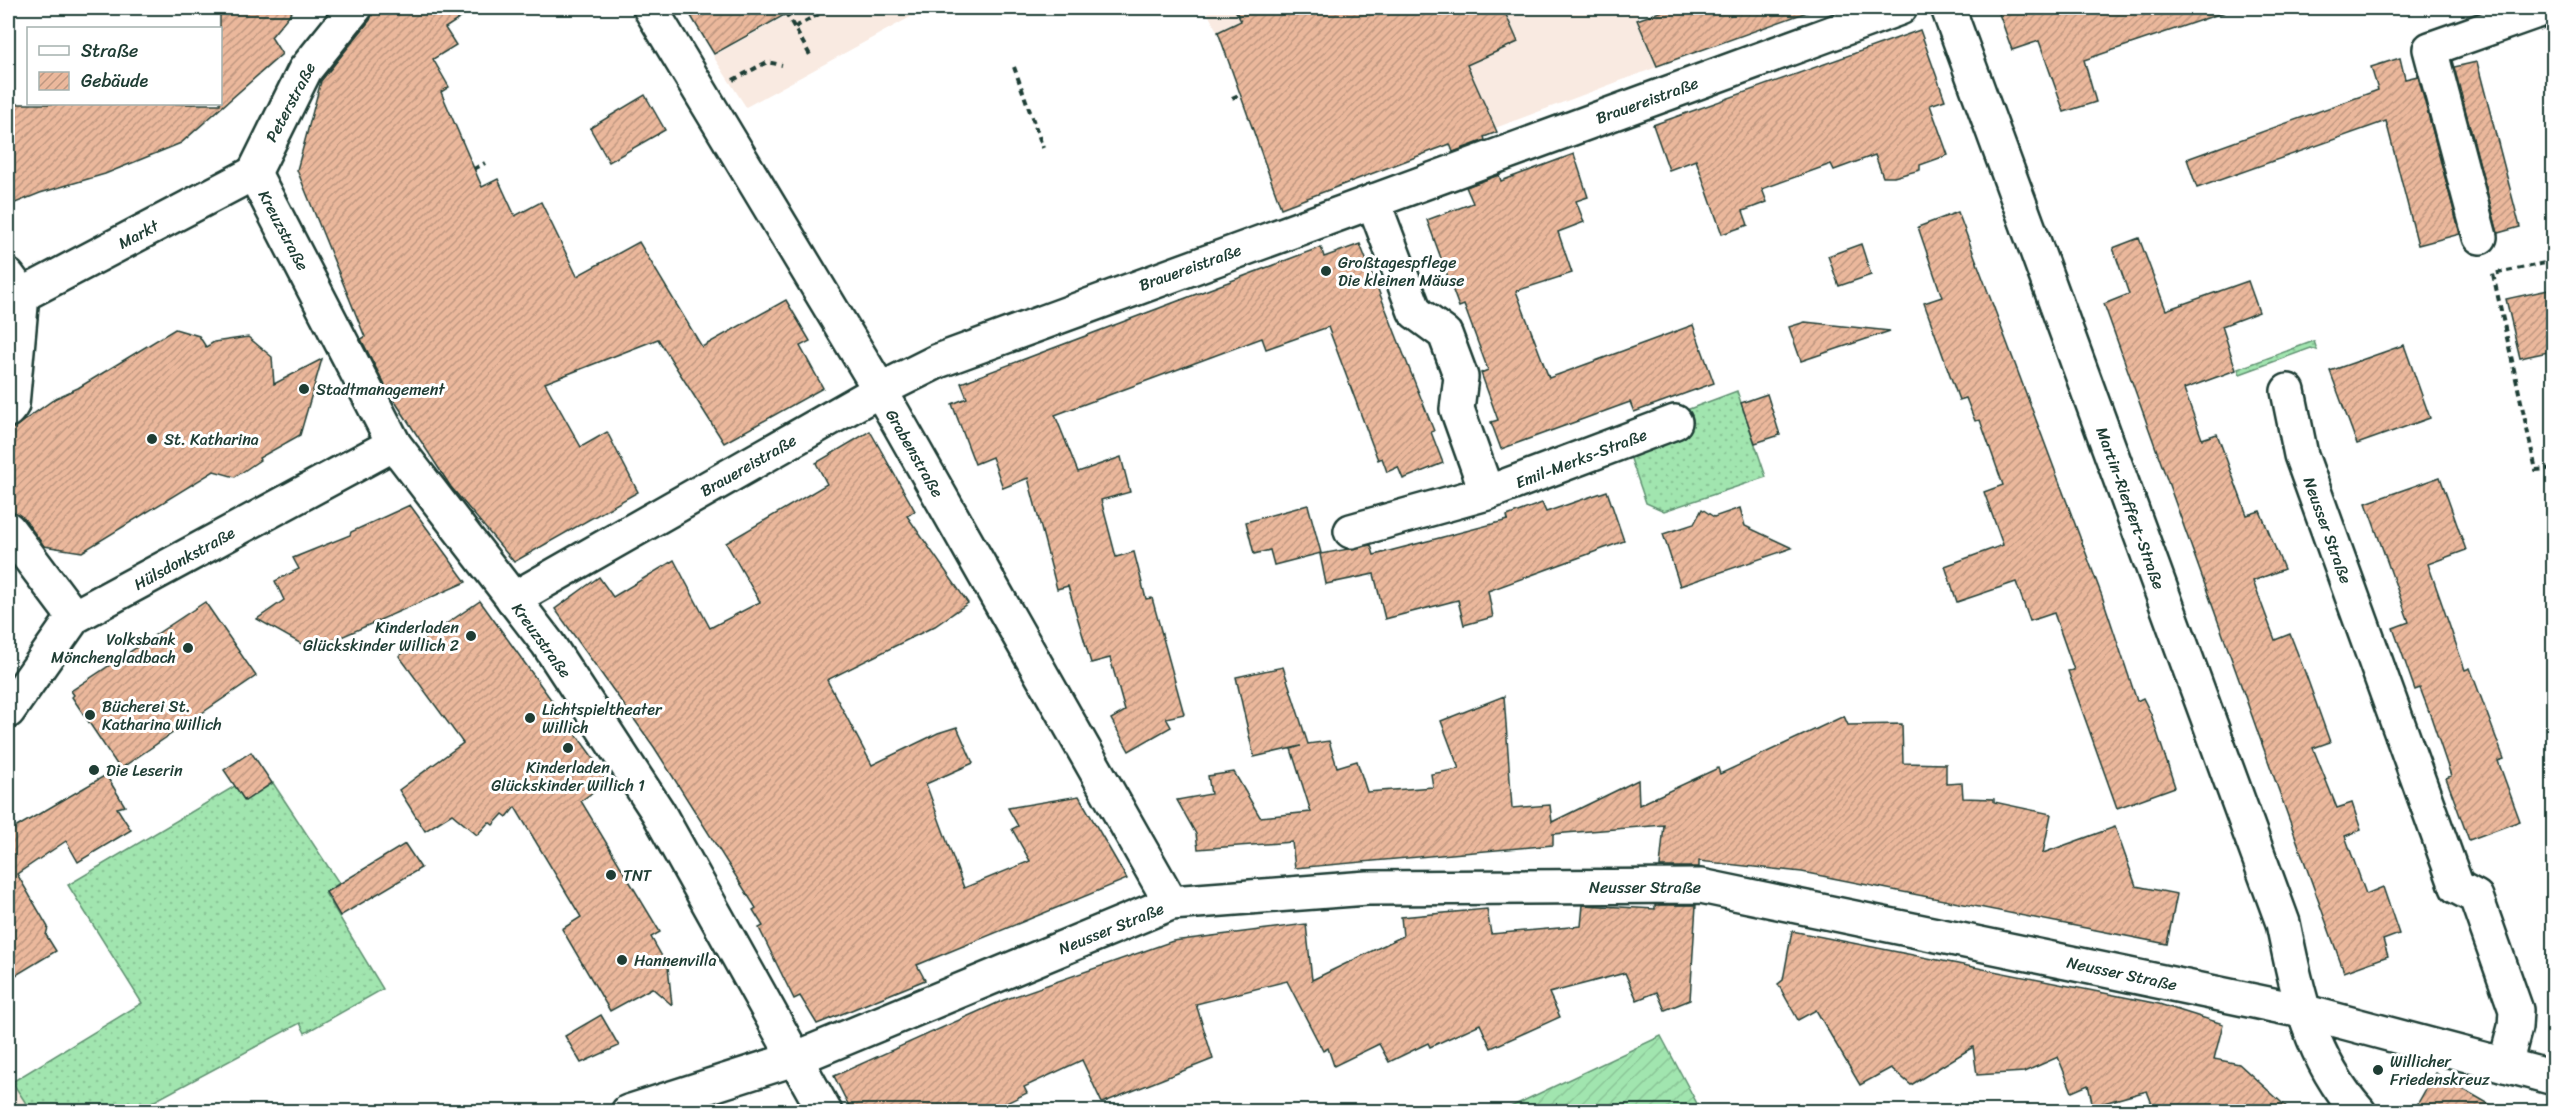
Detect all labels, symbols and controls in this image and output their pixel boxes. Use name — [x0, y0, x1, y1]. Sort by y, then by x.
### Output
legend — [27, 27, 222, 105]
text: Straße — [81, 35, 138, 67]
street label: Peterstraße — [257, 57, 324, 148]
text: Gebäude — [81, 65, 149, 97]
street label: Brauereistraße — [1592, 68, 1703, 132]
street label: Kreuzstraße — [250, 185, 317, 276]
street label: Markt — [113, 211, 164, 257]
street label: Brauereistraße — [1135, 235, 1246, 299]
place label: Großtagespflege Die kleinen Mäuse — [1338, 248, 1465, 295]
marker: Großtagespflege Die kleinen Mäuse — [1319, 264, 1333, 278]
place label: Stadtmanagement — [316, 375, 445, 404]
marker: Stadtmanagement — [297, 382, 311, 396]
street label: Grabenstraße — [877, 403, 952, 503]
street label: Emil-Merks-Straße — [1511, 420, 1651, 497]
street label: Martin-Rieffert-Straße — [2088, 423, 2173, 594]
place label: St. Katharina — [164, 425, 259, 454]
street label: Brauereistraße — [694, 426, 802, 505]
marker: St. Katharina — [145, 432, 159, 446]
street label: Neusser Straße — [2295, 473, 2360, 588]
street label: Hülsdonkstraße — [128, 518, 241, 598]
street label: Kreuzstraße — [504, 596, 579, 684]
place label: Kinderladen Glückskinder Willich 2 — [303, 613, 459, 660]
place label: Volksbank Mönchengladbach — [51, 625, 176, 672]
marker: Kinderladen Glückskinder Willich 2 — [464, 629, 478, 643]
marker: Volksbank Mönchengladbach — [181, 641, 195, 655]
place label: Bücherei St. Katharina Willich — [102, 692, 222, 739]
place label: Lichtspieltheater Willich — [542, 695, 663, 742]
marker: Bücherei St. Katharina Willich — [83, 708, 97, 722]
marker: Lichtspieltheater Willich — [523, 711, 537, 725]
marker: Kinderladen Glückskinder Willich 1 — [561, 741, 575, 755]
place label: Kinderladen Glückskinder Willich 1 — [491, 753, 645, 800]
place label: Die Leserin — [106, 756, 183, 785]
marker: Die Leserin — [87, 763, 101, 777]
place label: TNT — [623, 861, 652, 890]
marker: TNT — [604, 868, 618, 882]
street label: Neusser Straße — [1589, 873, 1701, 902]
street label: Neusser Straße — [1054, 894, 1169, 963]
place label: Hannenvilla — [634, 946, 717, 975]
street label: Neusser Straße — [2064, 948, 2180, 999]
marker: Hannenvilla — [615, 953, 629, 967]
place label: Willicher Friedenskreuz — [2390, 1047, 2490, 1094]
marker: Willicher Friedenskreuz — [2371, 1063, 2385, 1077]

